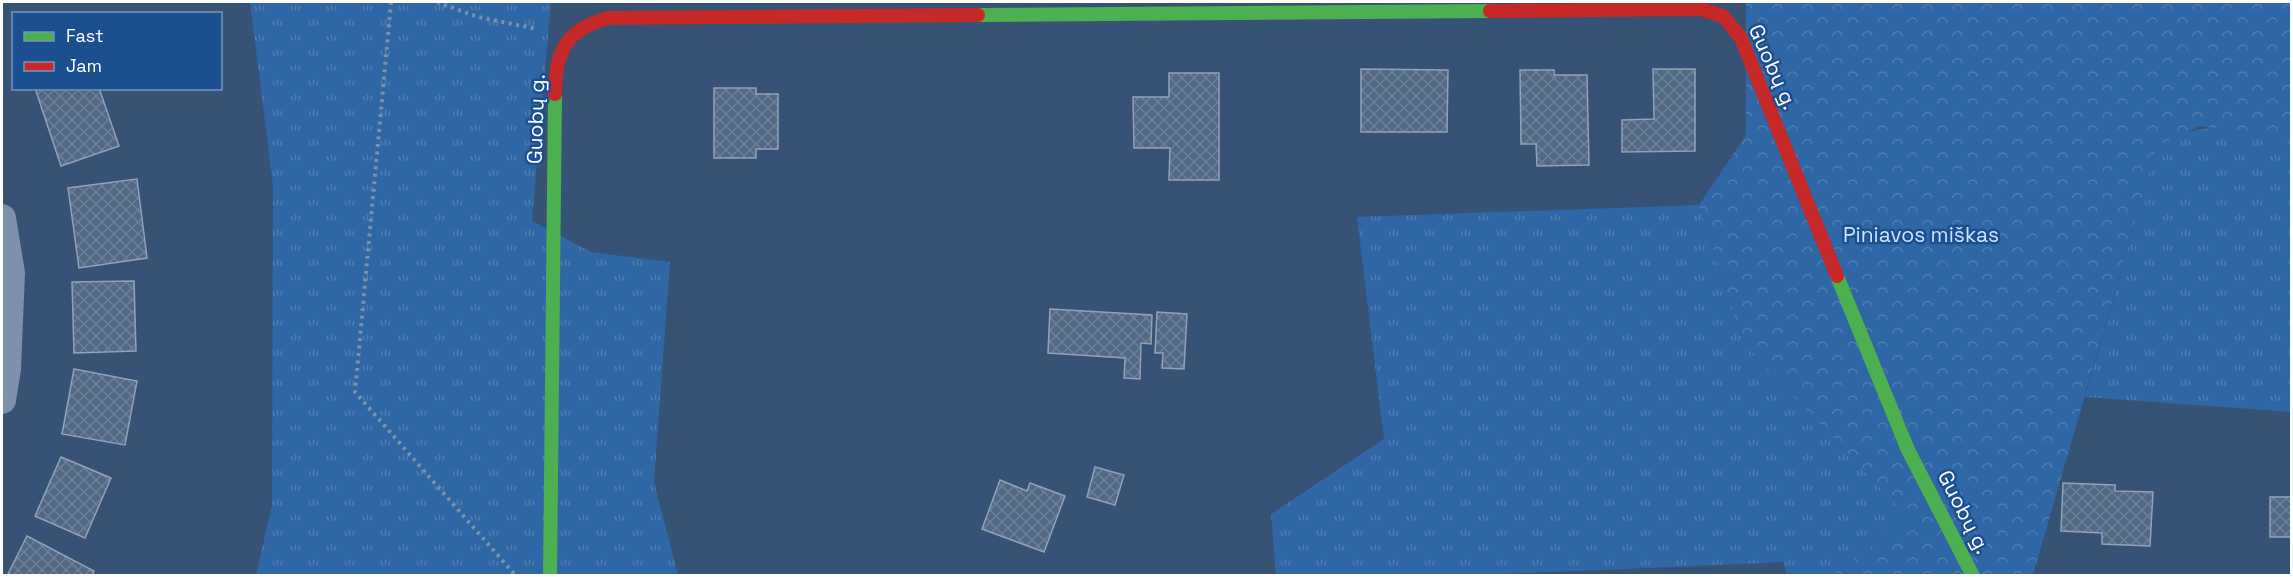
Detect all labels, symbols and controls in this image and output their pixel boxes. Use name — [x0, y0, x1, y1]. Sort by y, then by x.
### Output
legend — [12, 12, 222, 90]
street label: Guobų g. — [1743, 20, 1804, 114]
text: Fast — [66, 24, 103, 47]
text: Jam — [66, 54, 102, 77]
street label: Guobų g. — [520, 73, 551, 165]
park label: Piniavos miškas — [1843, 221, 1999, 248]
street label: Guobų g. — [1932, 465, 1997, 558]

